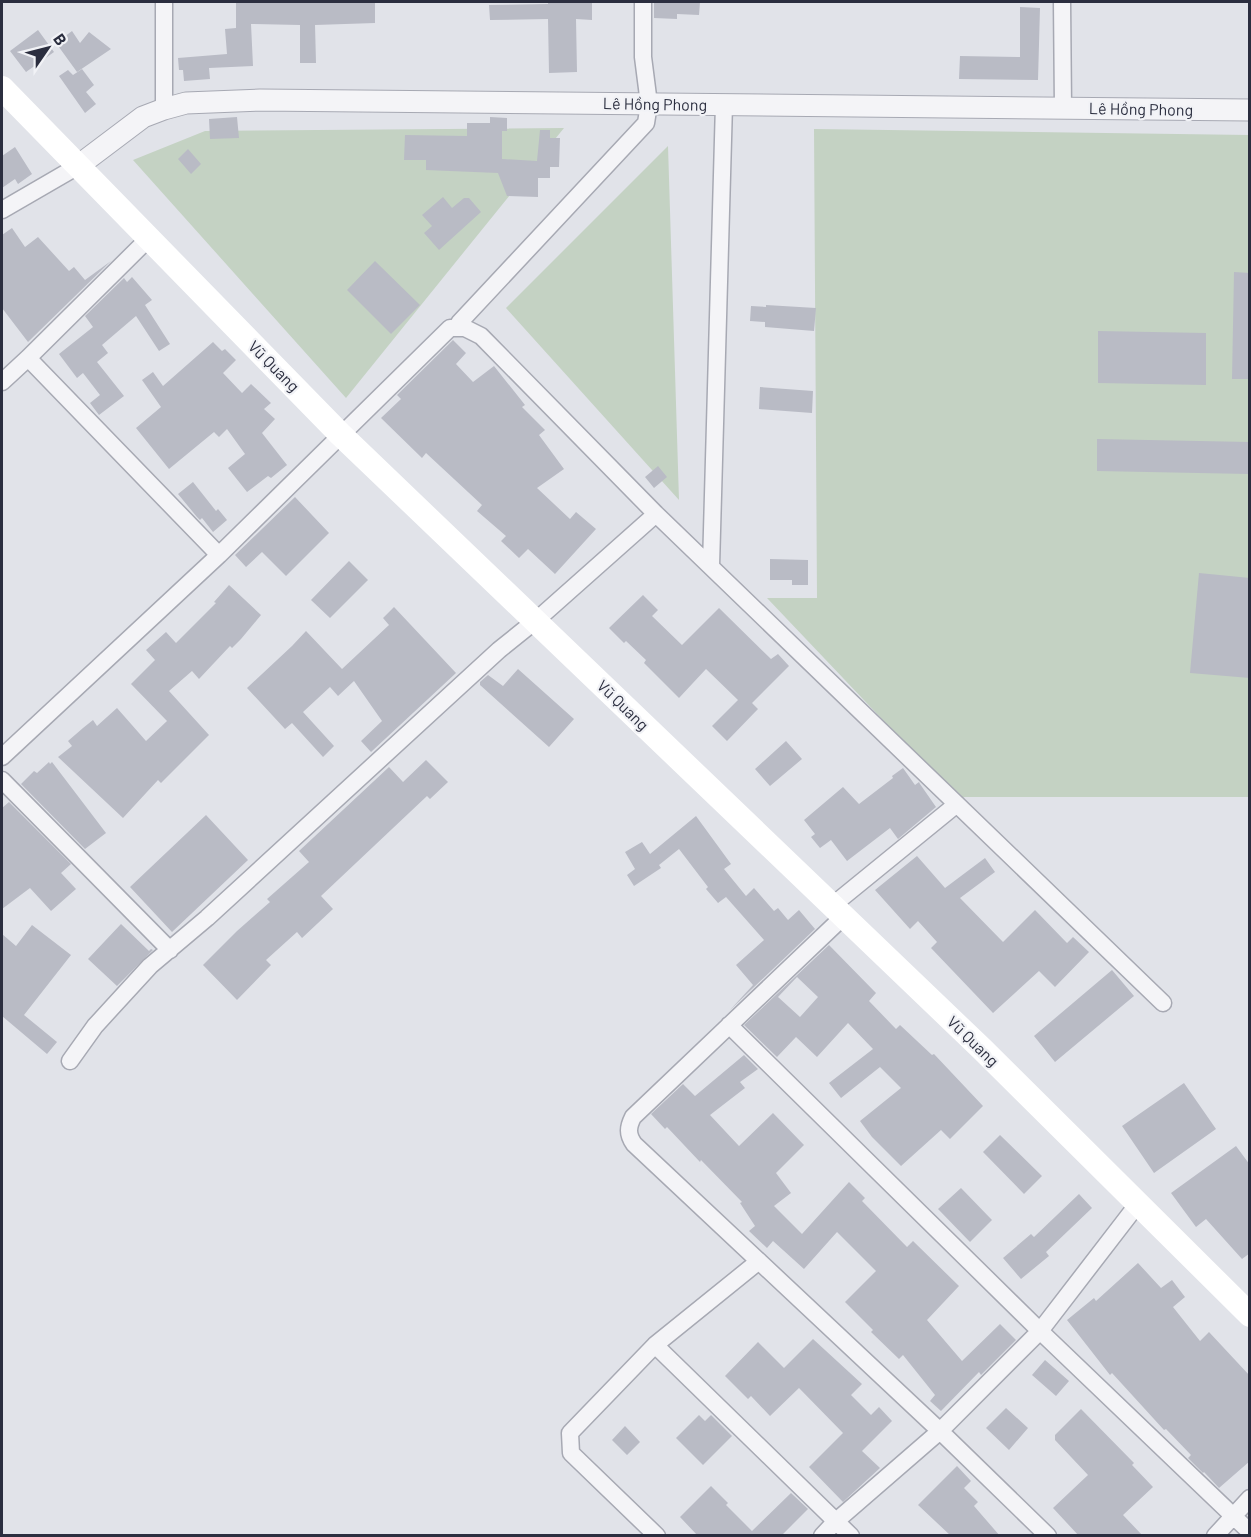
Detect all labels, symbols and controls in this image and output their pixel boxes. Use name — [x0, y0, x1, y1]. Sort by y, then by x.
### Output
north arrow — [18, 18, 78, 78]
text: B — [50, 30, 71, 49]
street label: Lê Hồng Phong — [603, 93, 707, 114]
street label: Lê Hồng Phong — [1089, 98, 1193, 119]
street label: Vũ Quang — [245, 336, 304, 395]
street label: Vũ Quang — [594, 675, 653, 734]
street label: Vũ Quang — [944, 1011, 1003, 1070]

